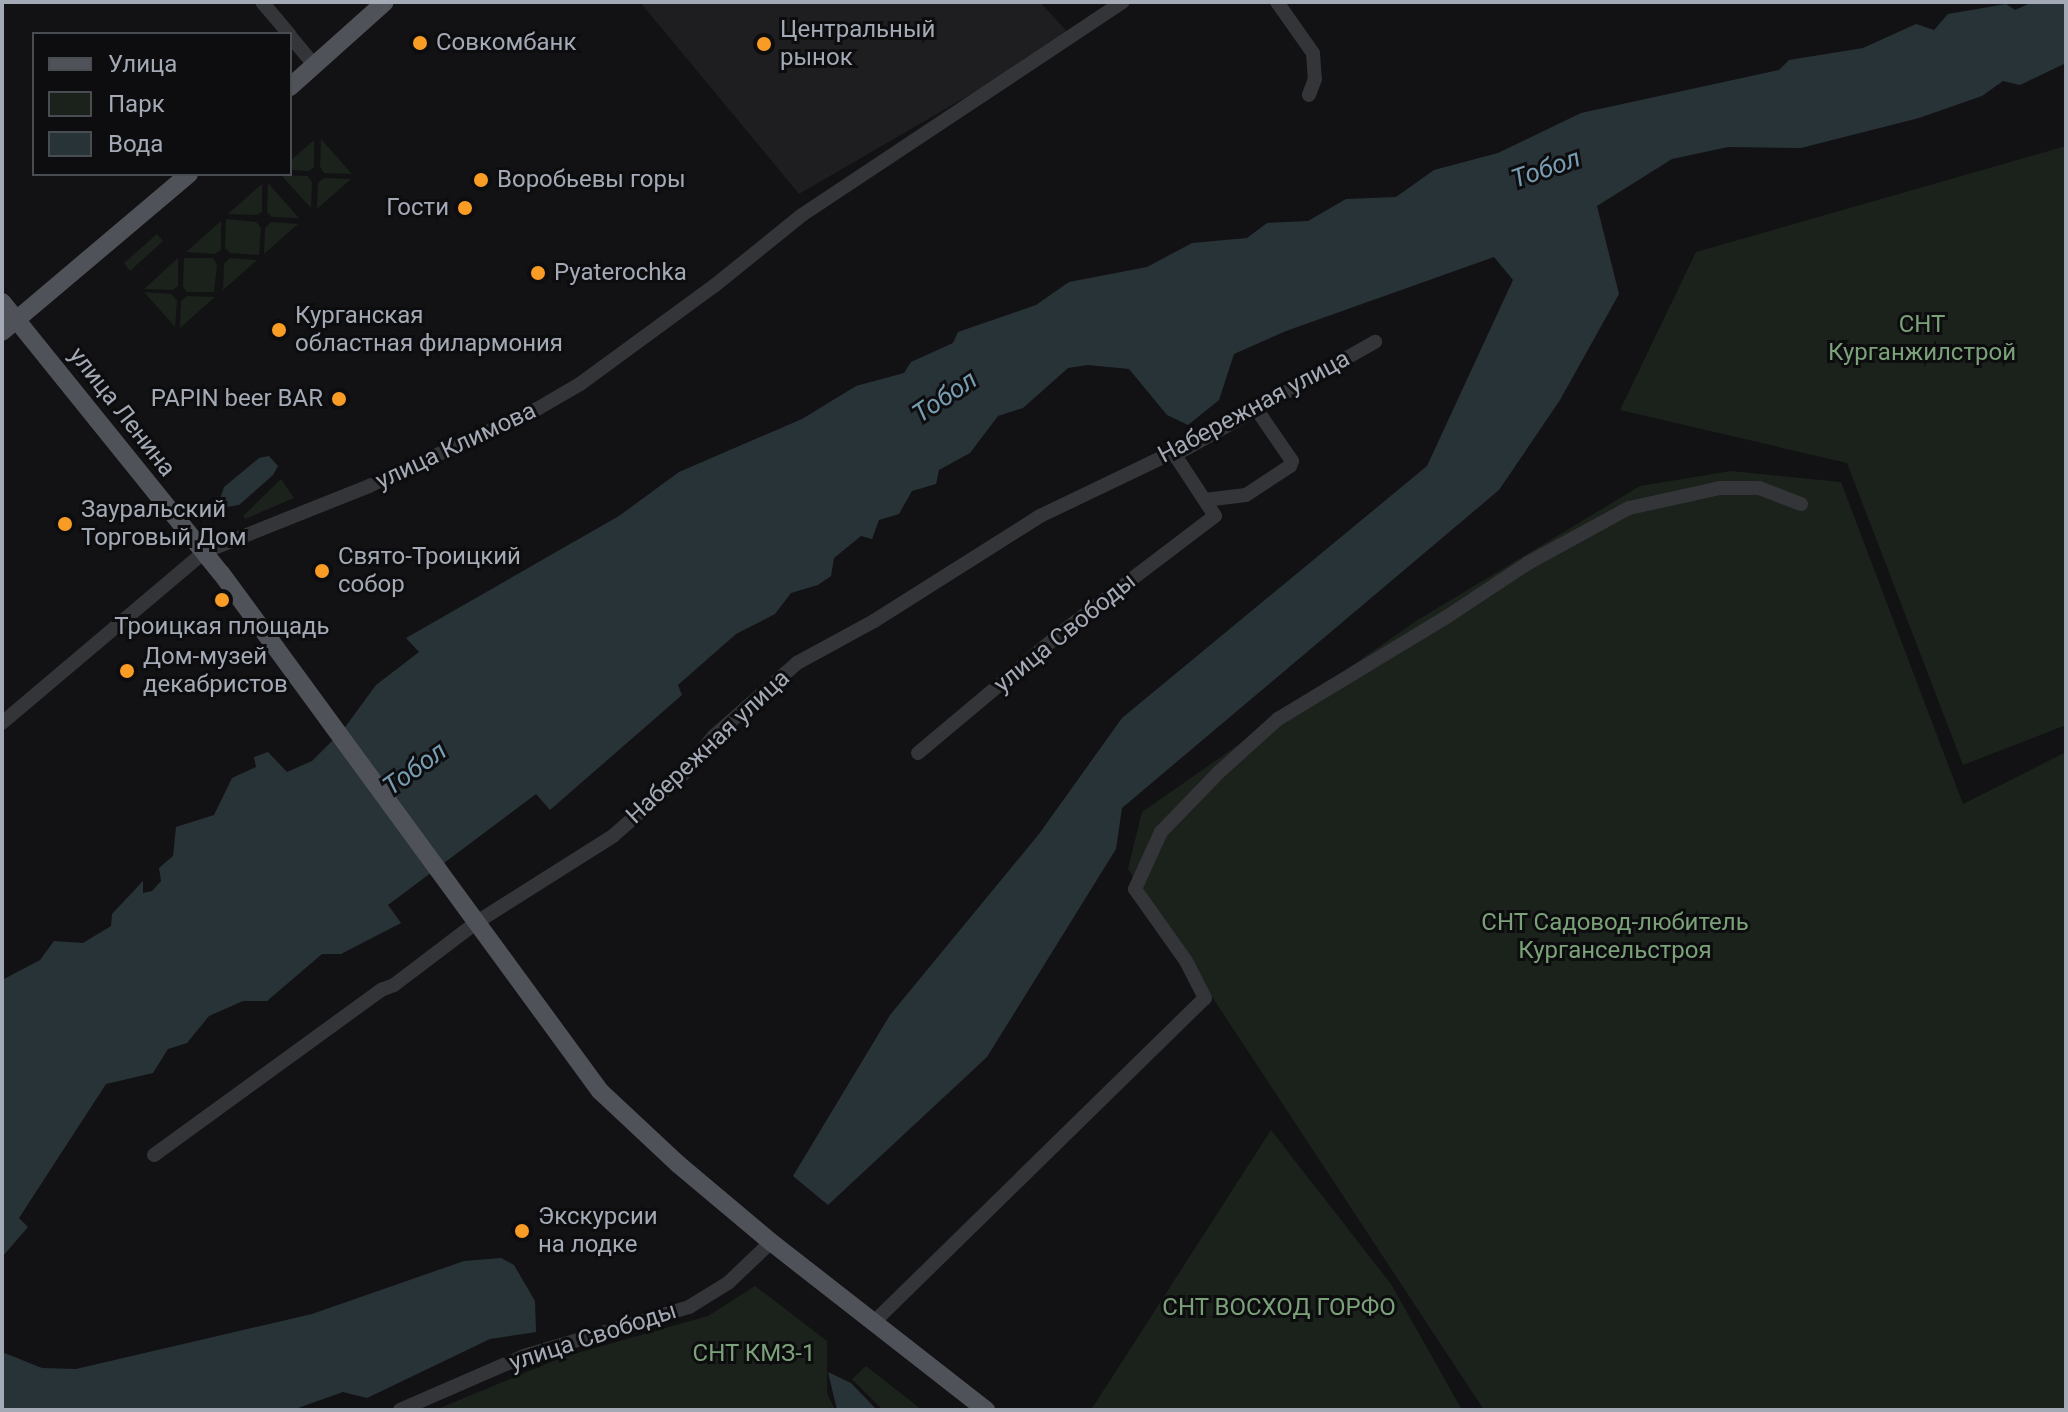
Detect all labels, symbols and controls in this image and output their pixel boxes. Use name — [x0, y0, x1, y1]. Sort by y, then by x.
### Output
place label: Центральный рынок — [780, 16, 935, 72]
place label: Совкомбанк — [436, 29, 576, 57]
legend — [32, 32, 292, 176]
marker: Совкомбанк — [411, 34, 429, 52]
marker: Центральный рынок — [755, 35, 773, 53]
text: Улица — [108, 50, 177, 78]
text: Парк — [108, 90, 165, 118]
text: Вода — [108, 130, 163, 158]
water label: Тобол — [1507, 143, 1585, 195]
place label: Воробьевы горы — [497, 166, 686, 194]
marker: Воробьевы горы — [472, 171, 490, 189]
place label: Гости — [386, 194, 449, 222]
marker: Гости — [456, 199, 474, 217]
place label: Pyaterochka — [554, 259, 687, 287]
marker: Pyaterochka — [529, 264, 547, 282]
place label: Курганская областная филармония — [295, 302, 563, 358]
park label: СНТ Курганжилстрой — [1828, 311, 2016, 367]
marker: Курганская областная филармония — [270, 321, 288, 339]
street label: улица Ленина — [63, 342, 181, 482]
street label: Набережная улица — [1153, 344, 1355, 470]
water label: Тобол — [907, 364, 983, 430]
place label: PAPIN beer BAR — [151, 385, 323, 413]
marker: PAPIN beer BAR — [330, 390, 348, 408]
street label: улица Климова — [371, 396, 541, 496]
place label: Зауральский Торговый Дом — [81, 496, 247, 552]
marker: Зауральский Торговый Дом — [56, 515, 74, 533]
place label: Свято-Троицкий собор — [338, 543, 521, 599]
marker: Свято-Троицкий собор — [313, 562, 331, 580]
street label: улица Свободы — [988, 567, 1142, 699]
marker: Троицкая площадь — [213, 591, 231, 609]
place label: Троицкая площадь — [114, 613, 330, 641]
place label: Дом-музей декабристов — [143, 643, 288, 699]
marker: Дом-музей декабристов — [118, 662, 136, 680]
street label: Набережная улица — [620, 664, 796, 830]
water label: Тобол — [377, 736, 453, 802]
park label: СНТ Садовод-любитель Кургансельстроя — [1481, 909, 1749, 965]
place label: Экскурсии на лодке — [538, 1203, 658, 1259]
marker: Экскурсии на лодке — [513, 1222, 531, 1240]
park label: СНТ ВОСХОД ГОРФО — [1162, 1294, 1396, 1322]
street label: улица Свободы — [506, 1296, 680, 1378]
park label: СНТ КМЗ-1 — [692, 1340, 816, 1368]

